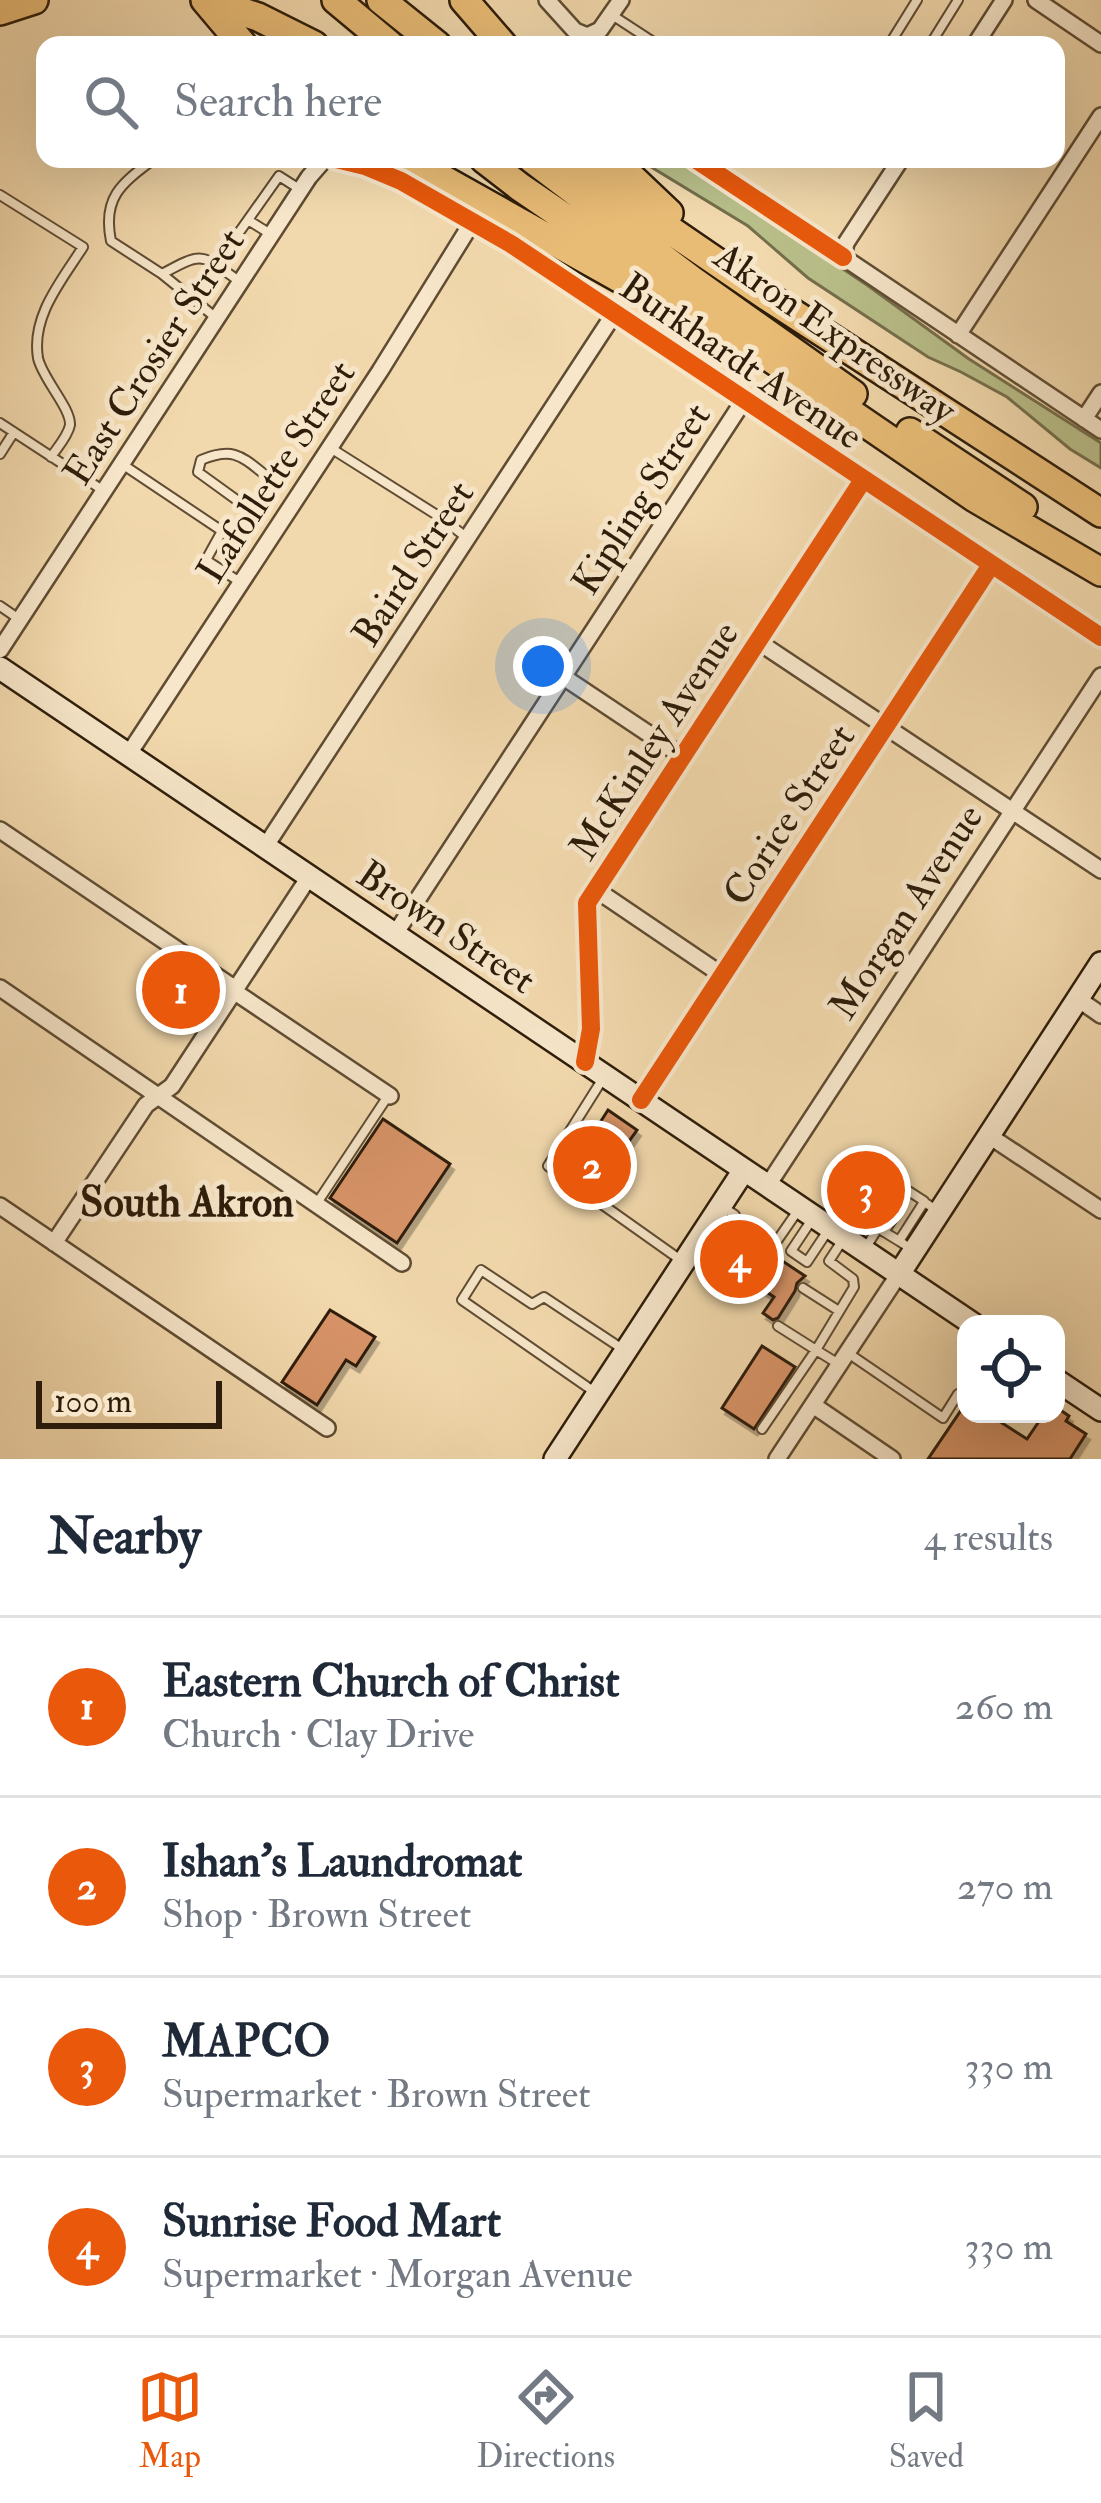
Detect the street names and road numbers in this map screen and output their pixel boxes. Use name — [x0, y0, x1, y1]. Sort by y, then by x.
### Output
street label: East Crosier Street — [53, 219, 255, 494]
street label: Akron Expressway — [704, 231, 966, 435]
street label: Burkhardt Avenue — [610, 262, 872, 460]
street label: Lafollette Street — [186, 351, 366, 592]
street label: Kipling Street — [561, 394, 721, 604]
street label: Baird Street — [342, 472, 485, 656]
street label: McKinley Avenue — [559, 612, 750, 869]
street label: Corice Street — [713, 715, 866, 915]
street label: Morgan Avenue — [819, 795, 994, 1029]
street label: Brown Street — [348, 850, 545, 1005]

